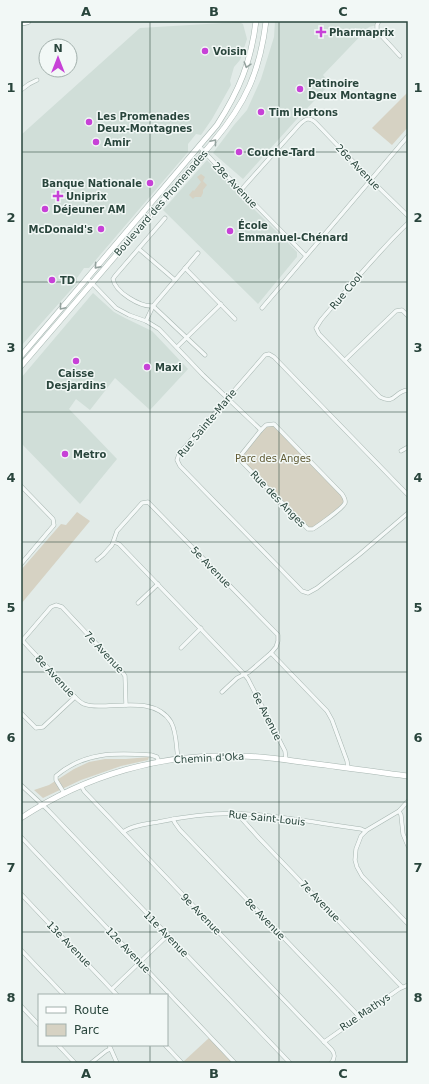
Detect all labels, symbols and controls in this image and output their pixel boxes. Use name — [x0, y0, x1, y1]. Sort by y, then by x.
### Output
text: A — [81, 4, 91, 19]
text: B — [209, 4, 219, 19]
text: C — [338, 4, 348, 19]
marker: Pharmaprix — [316, 27, 326, 37]
place label: Pharmaprix — [329, 27, 395, 38]
north arrow — [38, 38, 78, 78]
text: N — [53, 42, 63, 55]
marker: Voisin — [200, 46, 210, 56]
place label: Voisin — [213, 46, 247, 57]
one-way arrow — [243, 62, 252, 69]
place label: Patinoire Deux Montagne — [308, 78, 397, 101]
text: 1 — [6, 80, 16, 95]
text: 1 — [413, 80, 423, 95]
marker: Patinoire Deux Montagne — [295, 84, 305, 94]
marker: Tim Hortons — [256, 107, 266, 117]
place label: Tim Hortons — [269, 107, 338, 118]
place label: Les Promenades Deux-Montagnes — [97, 111, 192, 134]
marker: Les Promenades Deux-Montagnes — [84, 117, 94, 127]
marker: Amir — [91, 137, 101, 147]
place label: Amir — [104, 137, 131, 148]
one-way arrow — [209, 139, 216, 146]
street label: 26e Avenue — [333, 142, 383, 192]
marker: Couche-Tard — [234, 147, 244, 157]
place label: Couche-Tard — [247, 147, 315, 158]
street label: Boulevard des Promenades — [112, 148, 210, 258]
street label: 28e Avenue — [210, 160, 260, 210]
place label: Banque Nationale — [42, 178, 142, 189]
marker: Banque Nationale — [145, 178, 155, 188]
marker: Uniprix — [53, 191, 63, 201]
place label: Uniprix — [66, 191, 107, 202]
marker: Déjeuner AM — [40, 204, 50, 214]
place label: Déjeuner AM — [53, 204, 125, 215]
text: 2 — [6, 210, 16, 225]
text: 2 — [413, 210, 423, 225]
place label: École Emmanuel-Chénard — [238, 219, 348, 243]
place label: McDonald's — [28, 224, 93, 235]
marker: McDonald's — [96, 224, 106, 234]
marker: École Emmanuel-Chénard — [225, 226, 235, 236]
one-way arrow — [95, 262, 102, 269]
street label: Rue Cool — [328, 271, 364, 311]
marker: TD — [47, 275, 57, 285]
place label: TD — [60, 275, 75, 286]
one-way arrow — [60, 303, 67, 310]
text: 3 — [6, 340, 16, 355]
text: 3 — [413, 340, 423, 355]
marker: Caisse Desjardins — [71, 356, 81, 366]
marker: Maxi — [142, 362, 152, 372]
place label: Maxi — [155, 362, 182, 373]
place label: Caisse Desjardins — [46, 368, 106, 391]
street label: Rue Sainte-Marie — [175, 387, 239, 459]
marker: Metro — [60, 449, 70, 459]
place label: Metro — [73, 449, 106, 460]
park label: Parc des Anges — [235, 453, 311, 464]
street label: Rue des Anges — [248, 469, 308, 529]
text: 4 — [6, 470, 16, 485]
text: 4 — [413, 470, 423, 485]
street label: 5e Avenue — [189, 544, 233, 590]
text: 5 — [6, 600, 16, 615]
text: 5 — [413, 600, 423, 615]
street label: 7e Avenue — [82, 629, 126, 675]
street label: 8e Avenue — [33, 653, 77, 699]
street label: 6e Avenue — [250, 690, 284, 742]
text: 6 — [6, 730, 16, 745]
text: 6 — [413, 730, 423, 745]
street label: Chemin d'Oka — [174, 751, 244, 765]
street label: Rue Saint-Louis — [228, 808, 306, 828]
text: 7 — [6, 860, 16, 875]
text: 7 — [413, 860, 423, 875]
street label: 7e Avenue — [298, 878, 342, 924]
street label: 9e Avenue — [179, 891, 223, 937]
street label: 8e Avenue — [243, 896, 287, 942]
street label: 11e Avenue — [141, 909, 191, 959]
street label: 13e Avenue — [44, 919, 94, 969]
street label: 12e Avenue — [103, 925, 153, 975]
text: 8 — [6, 990, 16, 1005]
text: 8 — [413, 990, 423, 1005]
street label: Rue Mathys — [338, 991, 392, 1033]
legend — [38, 994, 168, 1046]
text: Route — [74, 1003, 109, 1017]
text: Parc — [74, 1023, 99, 1037]
text: A — [81, 1066, 91, 1081]
text: B — [209, 1066, 219, 1081]
text: C — [338, 1066, 348, 1081]

